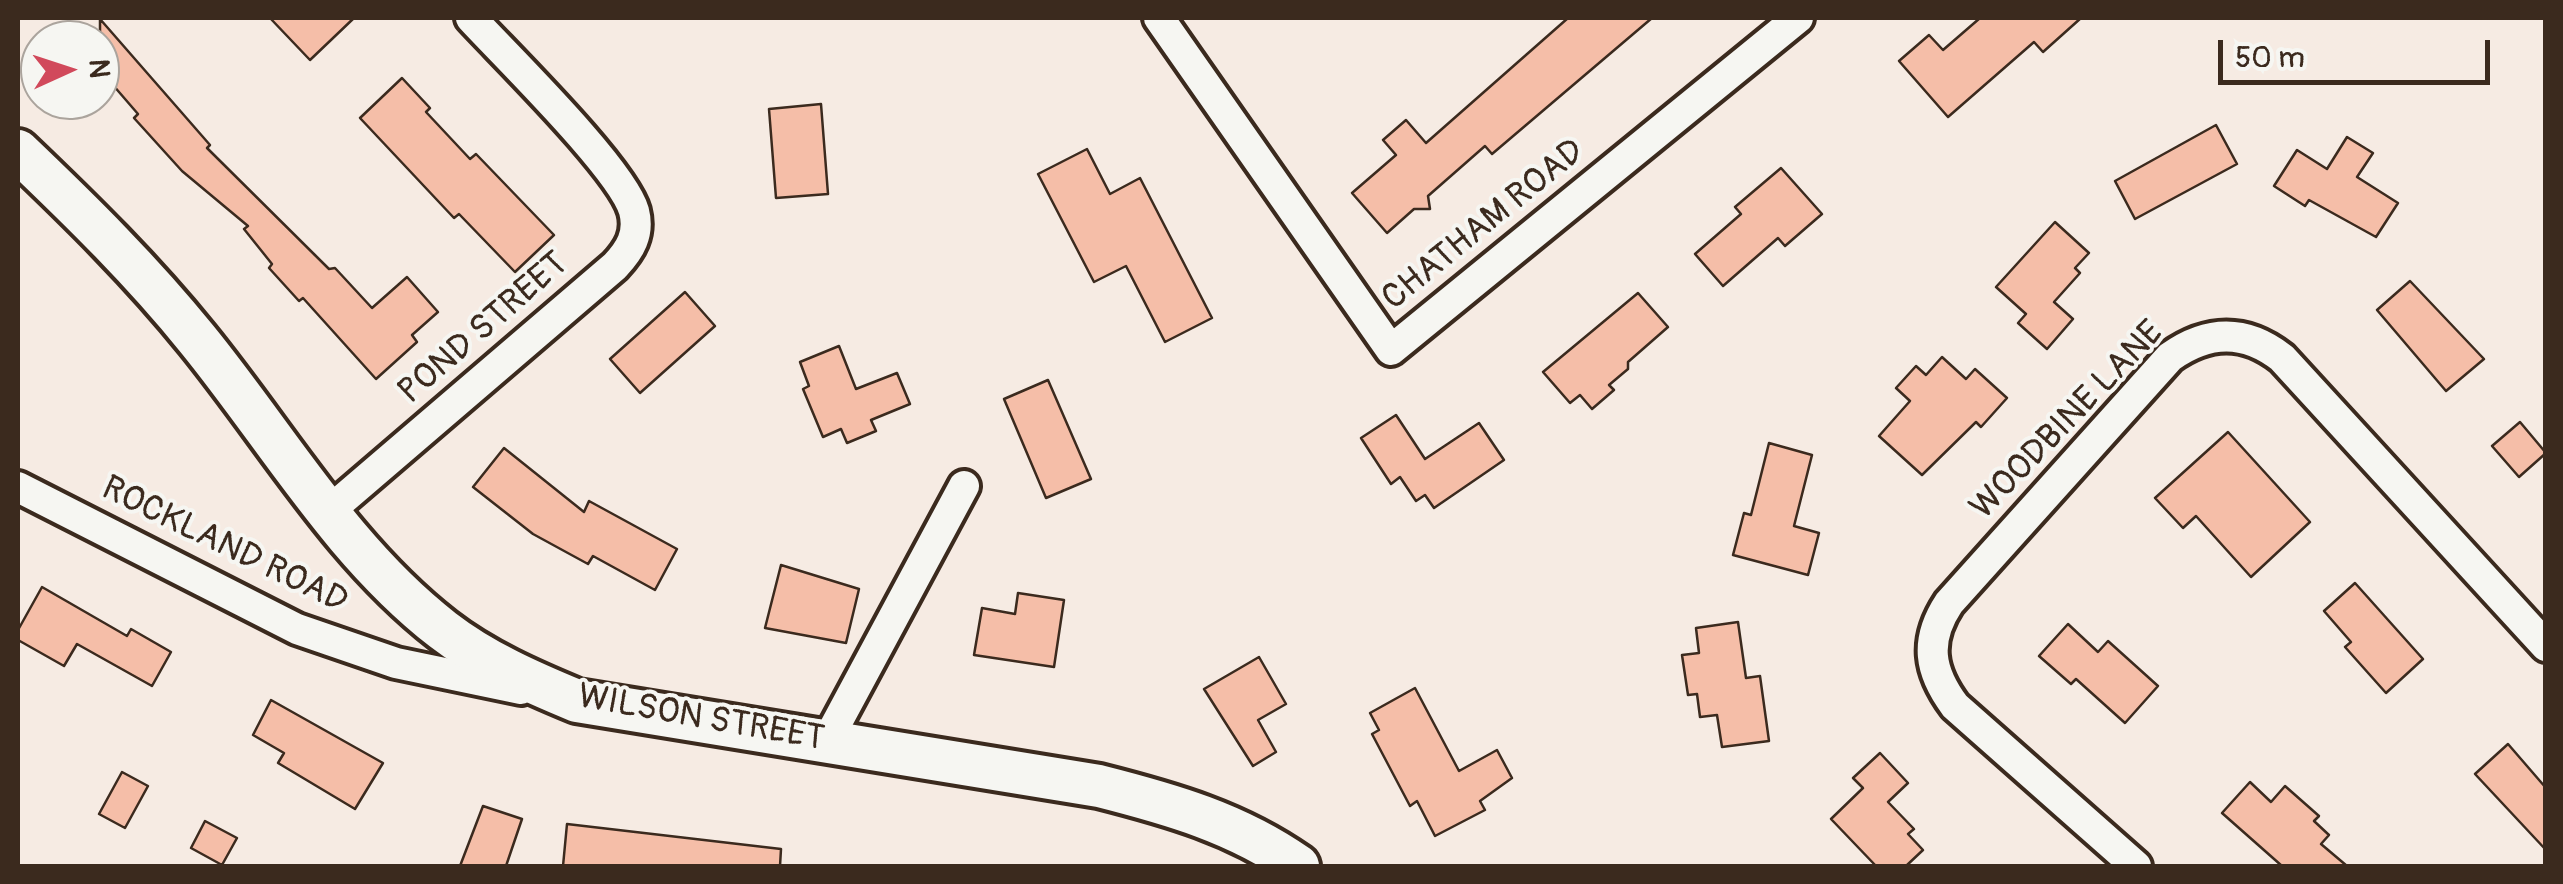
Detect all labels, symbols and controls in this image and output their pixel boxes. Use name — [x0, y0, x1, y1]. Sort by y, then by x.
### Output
north arrow — [20, 20, 120, 120]
scale bar — [2223, 20, 2496, 82]
text: 50 m — [2235, 39, 2305, 76]
text: N — [80, 58, 116, 79]
street label: CHATHAM ROAD — [1374, 132, 1594, 320]
street label: POND STREET — [391, 244, 577, 414]
street label: WOODBINE LANE — [1963, 313, 2173, 529]
street label: ROCKLAND ROAD — [94, 468, 354, 624]
street label: WILSON STREET — [575, 677, 827, 761]

